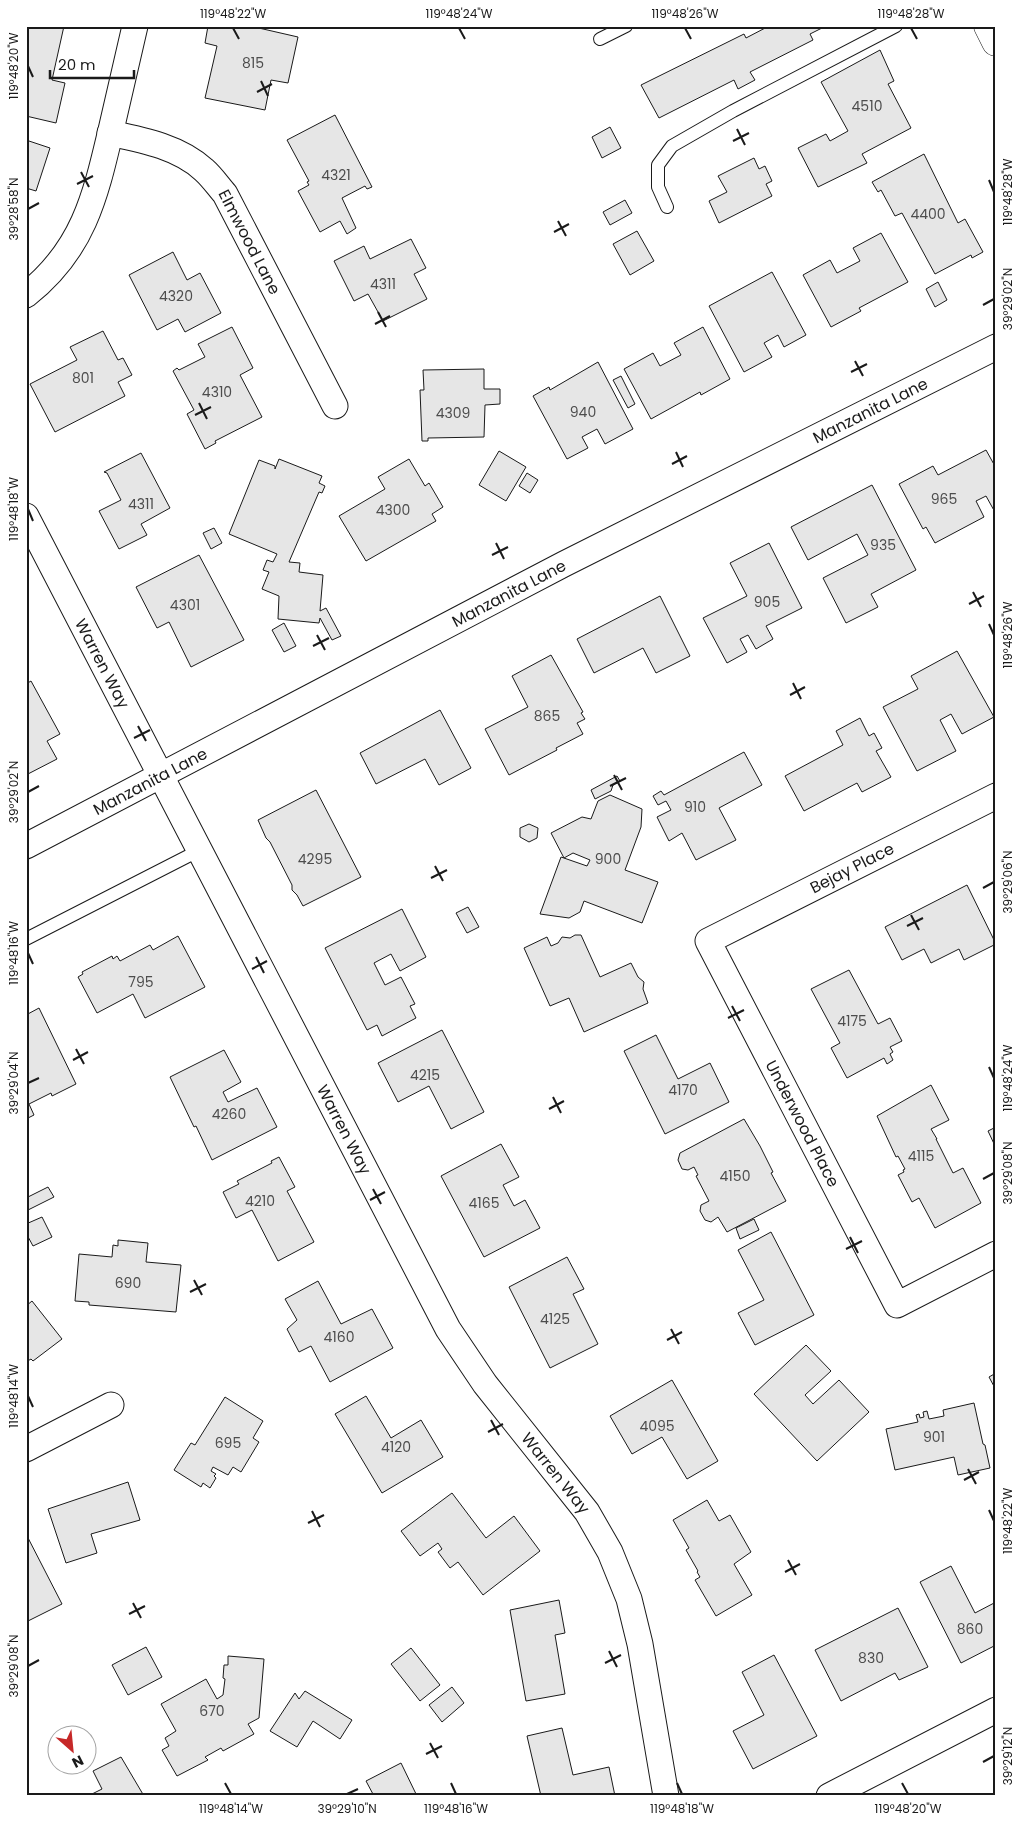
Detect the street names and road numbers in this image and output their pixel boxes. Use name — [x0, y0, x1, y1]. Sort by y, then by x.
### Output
street label: Elmwood Lane — [213, 185, 287, 298]
street label: Manzanita Lane — [809, 372, 932, 449]
street label: Manzanita Lane — [448, 554, 570, 632]
street label: Warren Way — [70, 614, 135, 712]
street label: Manzanita Lane — [89, 742, 211, 820]
street label: Bejay Place — [806, 837, 898, 899]
street label: Underwood Place — [760, 1056, 845, 1191]
street label: Warren Way — [311, 1080, 377, 1178]
street label: Warren Way — [516, 1427, 595, 1519]

